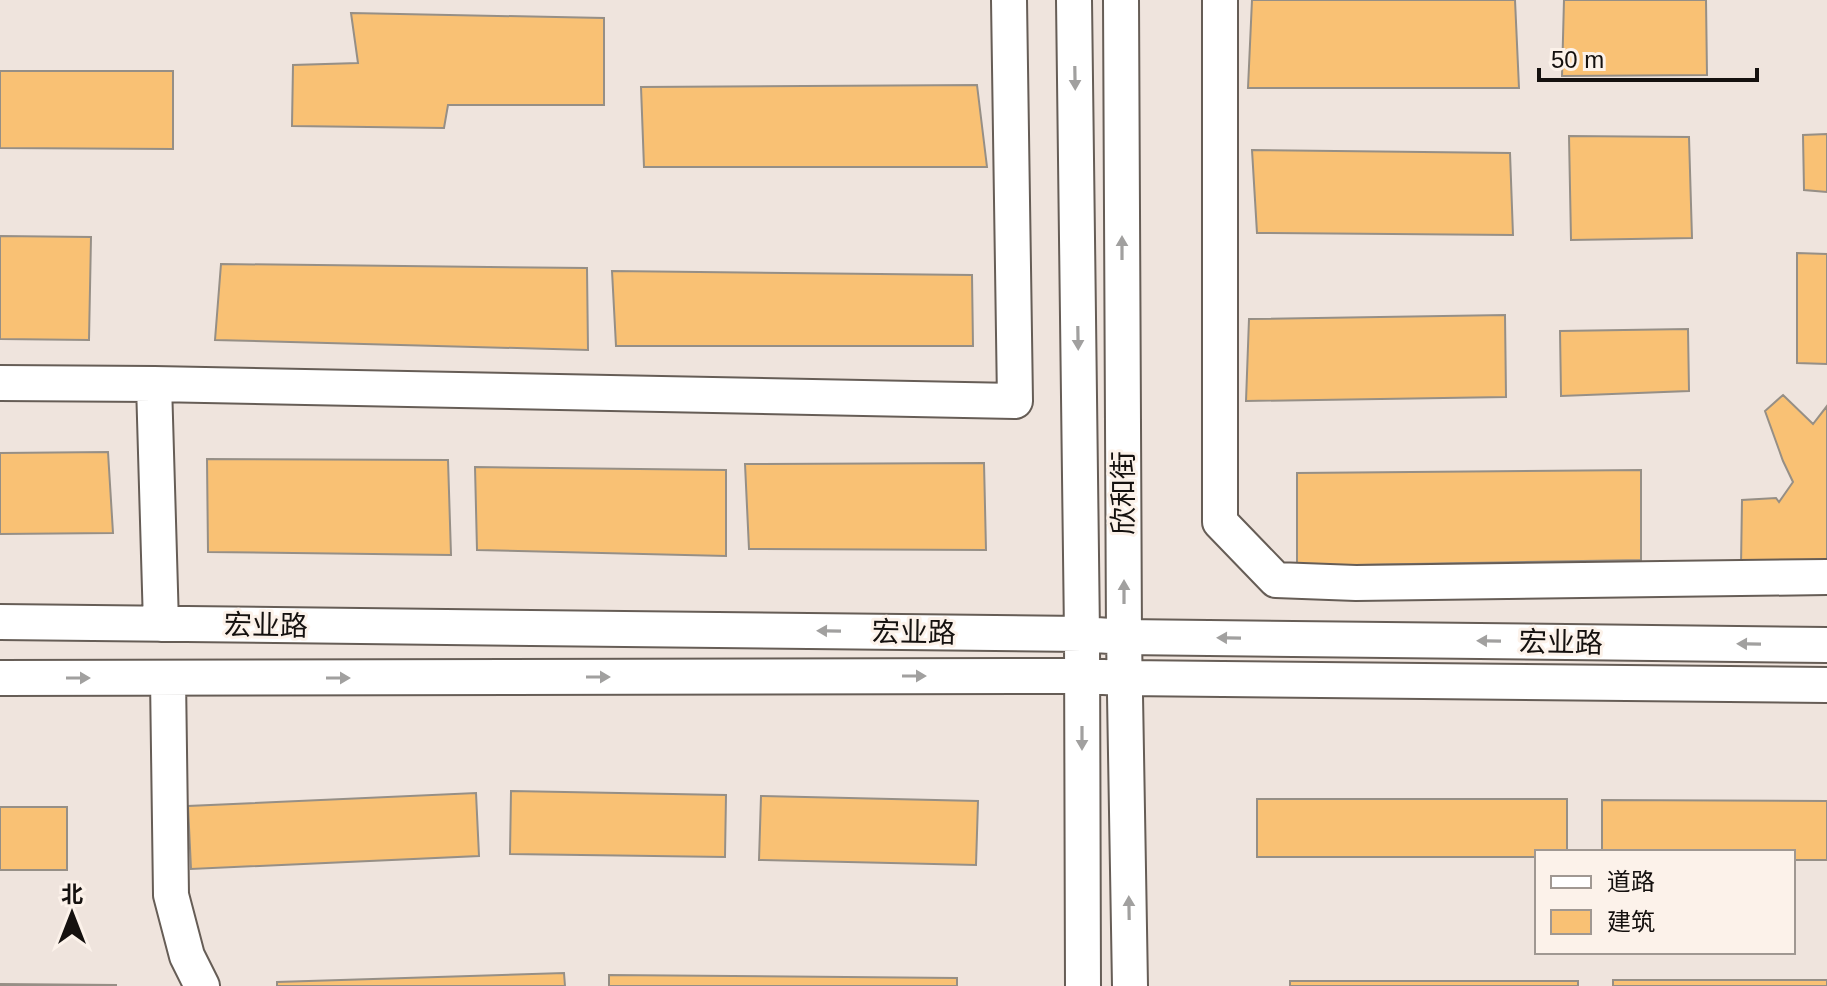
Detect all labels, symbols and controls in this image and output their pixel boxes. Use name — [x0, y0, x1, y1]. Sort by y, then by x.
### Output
scale bar — [1539, 32, 1757, 82]
text: 50 m — [1551, 46, 1604, 73]
one-way arrow — [1068, 66, 1081, 91]
one-way arrow — [1116, 235, 1128, 260]
one-way arrow — [1072, 326, 1084, 351]
street label: 欣和街 — [1108, 451, 1139, 535]
one-way arrow — [1118, 579, 1130, 604]
street label: 宏业路 — [224, 609, 308, 642]
street label: 宏业路 — [872, 616, 956, 649]
one-way arrow — [816, 625, 841, 638]
street label: 宏业路 — [1519, 626, 1603, 659]
one-way arrow — [1216, 632, 1241, 644]
one-way arrow — [1476, 635, 1501, 647]
one-way arrow — [1736, 638, 1761, 650]
one-way arrow — [902, 670, 927, 682]
one-way arrow — [326, 671, 351, 684]
one-way arrow — [586, 671, 611, 683]
one-way arrow — [66, 672, 91, 684]
one-way arrow — [1076, 726, 1088, 751]
legend — [1535, 850, 1795, 954]
text: 道路 — [1607, 868, 1655, 895]
north arrow — [32, 874, 112, 954]
text: 北 — [61, 882, 83, 907]
one-way arrow — [1122, 895, 1135, 920]
text: 建筑 — [1607, 908, 1655, 935]

